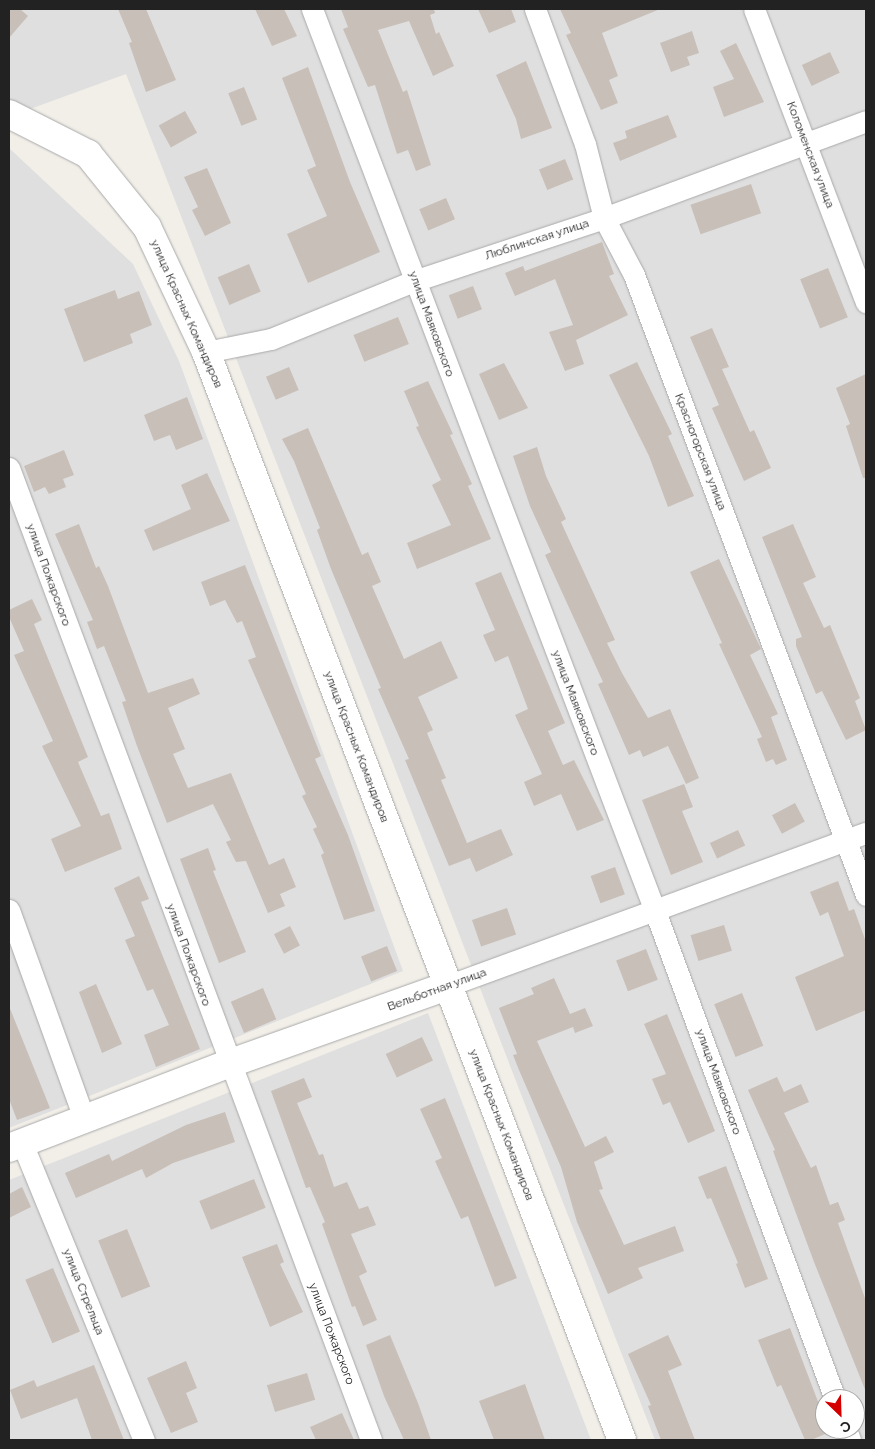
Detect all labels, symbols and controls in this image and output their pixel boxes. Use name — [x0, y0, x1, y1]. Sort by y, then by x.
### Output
street label: Коломенская улица — [783, 100, 837, 210]
street label: Люблинская улица — [483, 216, 591, 264]
street label: улица Красных Командиров — [147, 238, 225, 390]
street label: улица Маяковского — [405, 269, 457, 379]
street label: Красногорская улица — [671, 391, 729, 513]
street label: улица Пожарского — [23, 522, 73, 628]
street label: улица Маяковского — [548, 648, 602, 758]
street label: улица Красных Командиров — [320, 669, 392, 825]
street label: улица Пожарского — [163, 902, 213, 1008]
street label: Вельботная улица — [385, 965, 489, 1015]
street label: улица Маяковского — [692, 1027, 744, 1137]
street label: улица Красных Командиров — [465, 1047, 537, 1203]
street label: улица Стрельца — [59, 1247, 107, 1337]
street label: улица Пожарского — [305, 1281, 357, 1387]
north arrow — [815, 1389, 865, 1439]
text: С — [838, 1418, 853, 1436]

